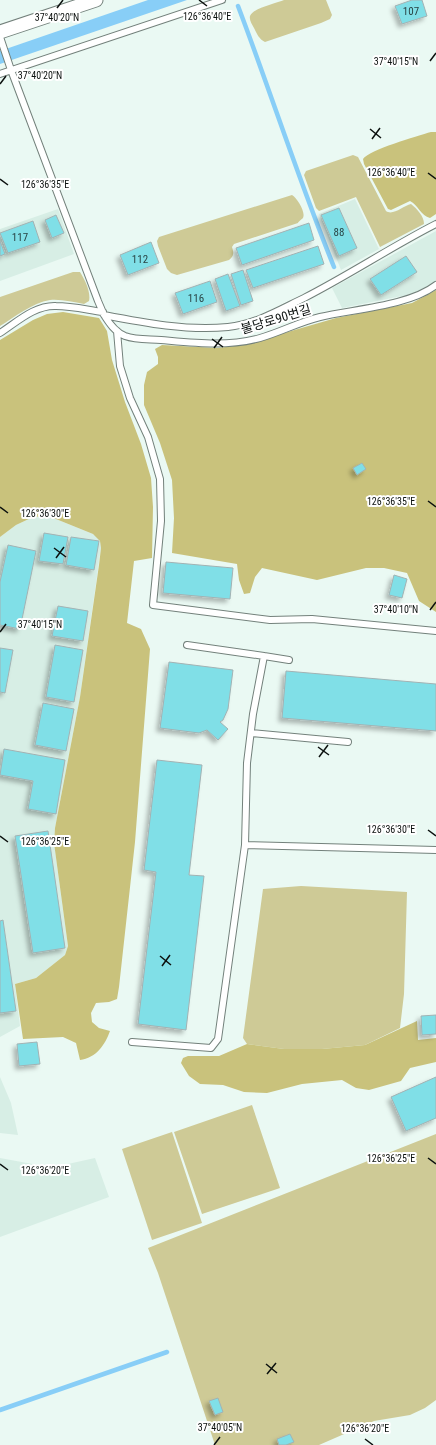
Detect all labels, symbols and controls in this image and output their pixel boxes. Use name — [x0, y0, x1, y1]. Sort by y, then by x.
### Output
house number: 107 — [403, 5, 419, 18]
text: 126°36'40"E — [183, 11, 231, 22]
text: 37°40'20"N — [35, 12, 79, 23]
text: 37°40'15"N — [374, 56, 418, 67]
text: 37°40'20"N — [18, 70, 62, 81]
text: 126°36'40"E — [367, 167, 415, 178]
text: 126°36'35"E — [21, 179, 69, 190]
house number: 88 — [334, 226, 344, 239]
house number: 117 — [12, 231, 28, 244]
house number: 112 — [132, 253, 148, 266]
house number: 116 — [188, 292, 204, 305]
street label: 불당로90번길 — [239, 301, 313, 337]
text: 126°36'35"E — [367, 496, 415, 507]
text: 126°36'30"E — [21, 508, 69, 519]
text: 37°40'10"N — [374, 604, 418, 615]
text: 37°40'15"N — [18, 619, 62, 630]
text: 126°36'30"E — [367, 824, 415, 835]
text: 126°36'25"E — [21, 836, 69, 847]
text: 126°36'25"E — [367, 1153, 415, 1164]
text: 126°36'20"E — [21, 1165, 69, 1176]
text: 37°40'05"N — [198, 1422, 242, 1433]
text: 126°36'20"E — [341, 1423, 389, 1434]

